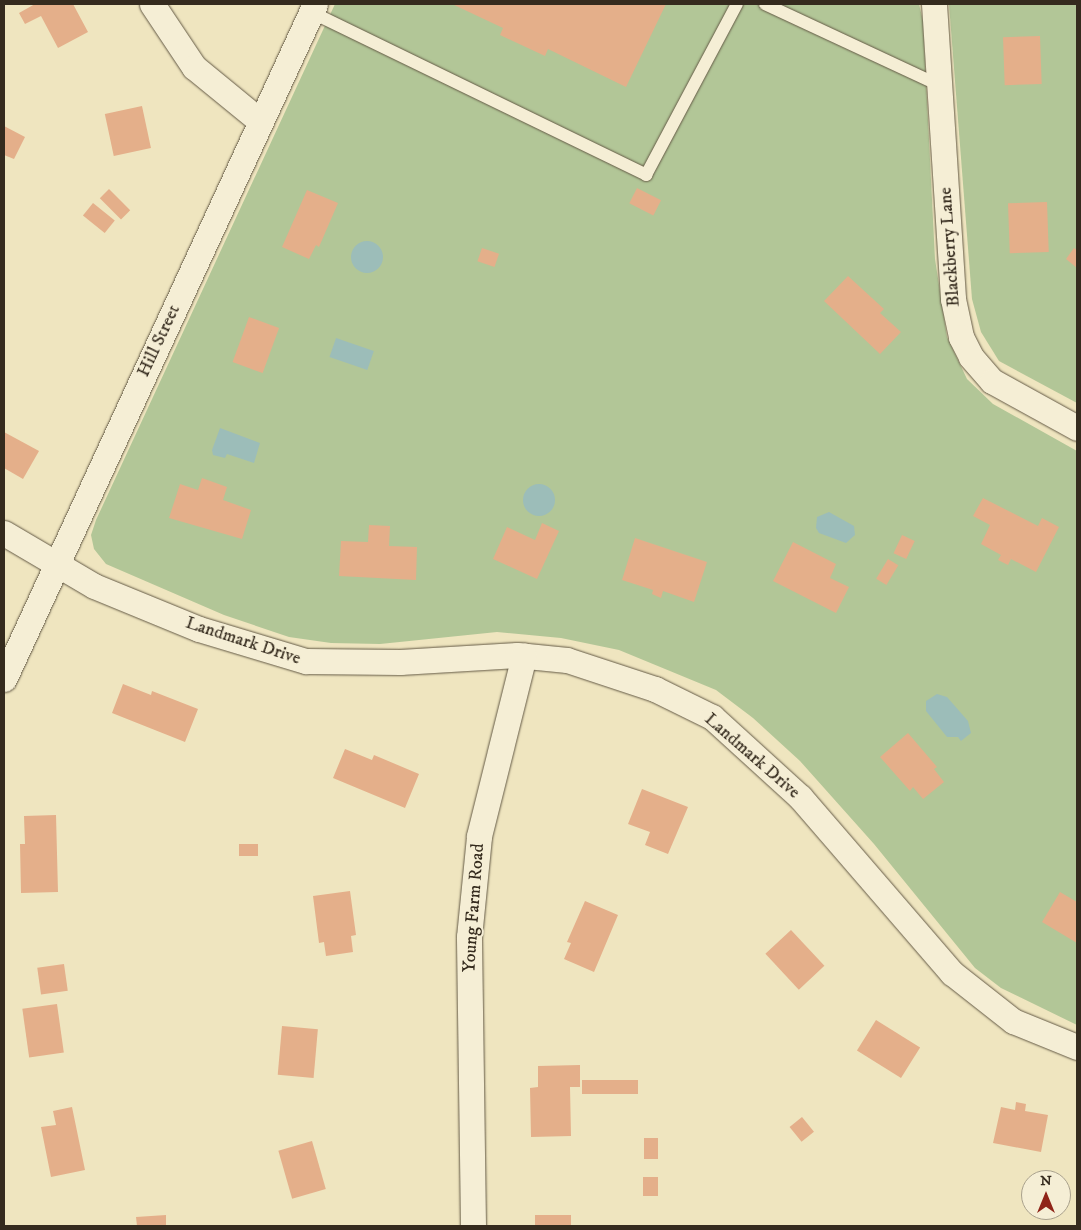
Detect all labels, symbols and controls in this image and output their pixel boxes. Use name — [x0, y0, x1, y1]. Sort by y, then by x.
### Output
street label: Blackberry Lane — [935, 186, 965, 308]
street label: Hill Street — [133, 302, 185, 380]
street label: Landmark Drive — [183, 612, 303, 670]
street label: Landmark Drive — [700, 709, 804, 803]
street label: Young Farm Road — [459, 843, 489, 973]
north arrow — [1021, 1170, 1071, 1220]
text: N — [1040, 1172, 1052, 1190]

